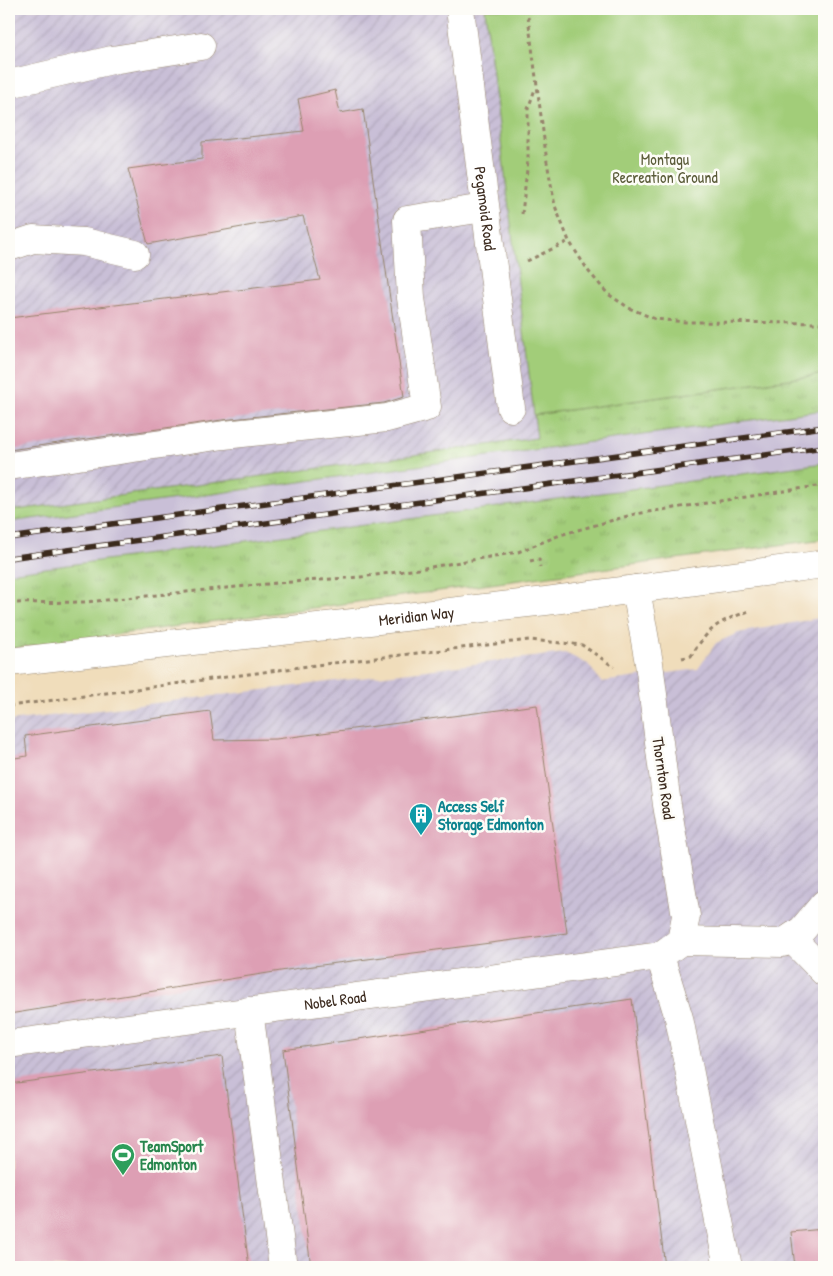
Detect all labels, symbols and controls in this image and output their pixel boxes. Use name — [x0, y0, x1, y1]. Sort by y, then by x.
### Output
park label: Montagu Recreation Ground — [612, 148, 718, 188]
street label: Pegamoid Road — [469, 165, 502, 252]
street label: Meridian Way — [378, 601, 455, 631]
street label: Thornton Road — [647, 735, 681, 821]
place label: Access Self Storage Edmonton — [438, 795, 544, 836]
building icon: Access Self Storage Edmonton — [408, 802, 434, 836]
street label: Nobel Road — [303, 985, 367, 1015]
place label: TeamSport Edmonton — [139, 1135, 204, 1175]
sports icon: TeamSport Edmonton — [110, 1142, 136, 1176]

